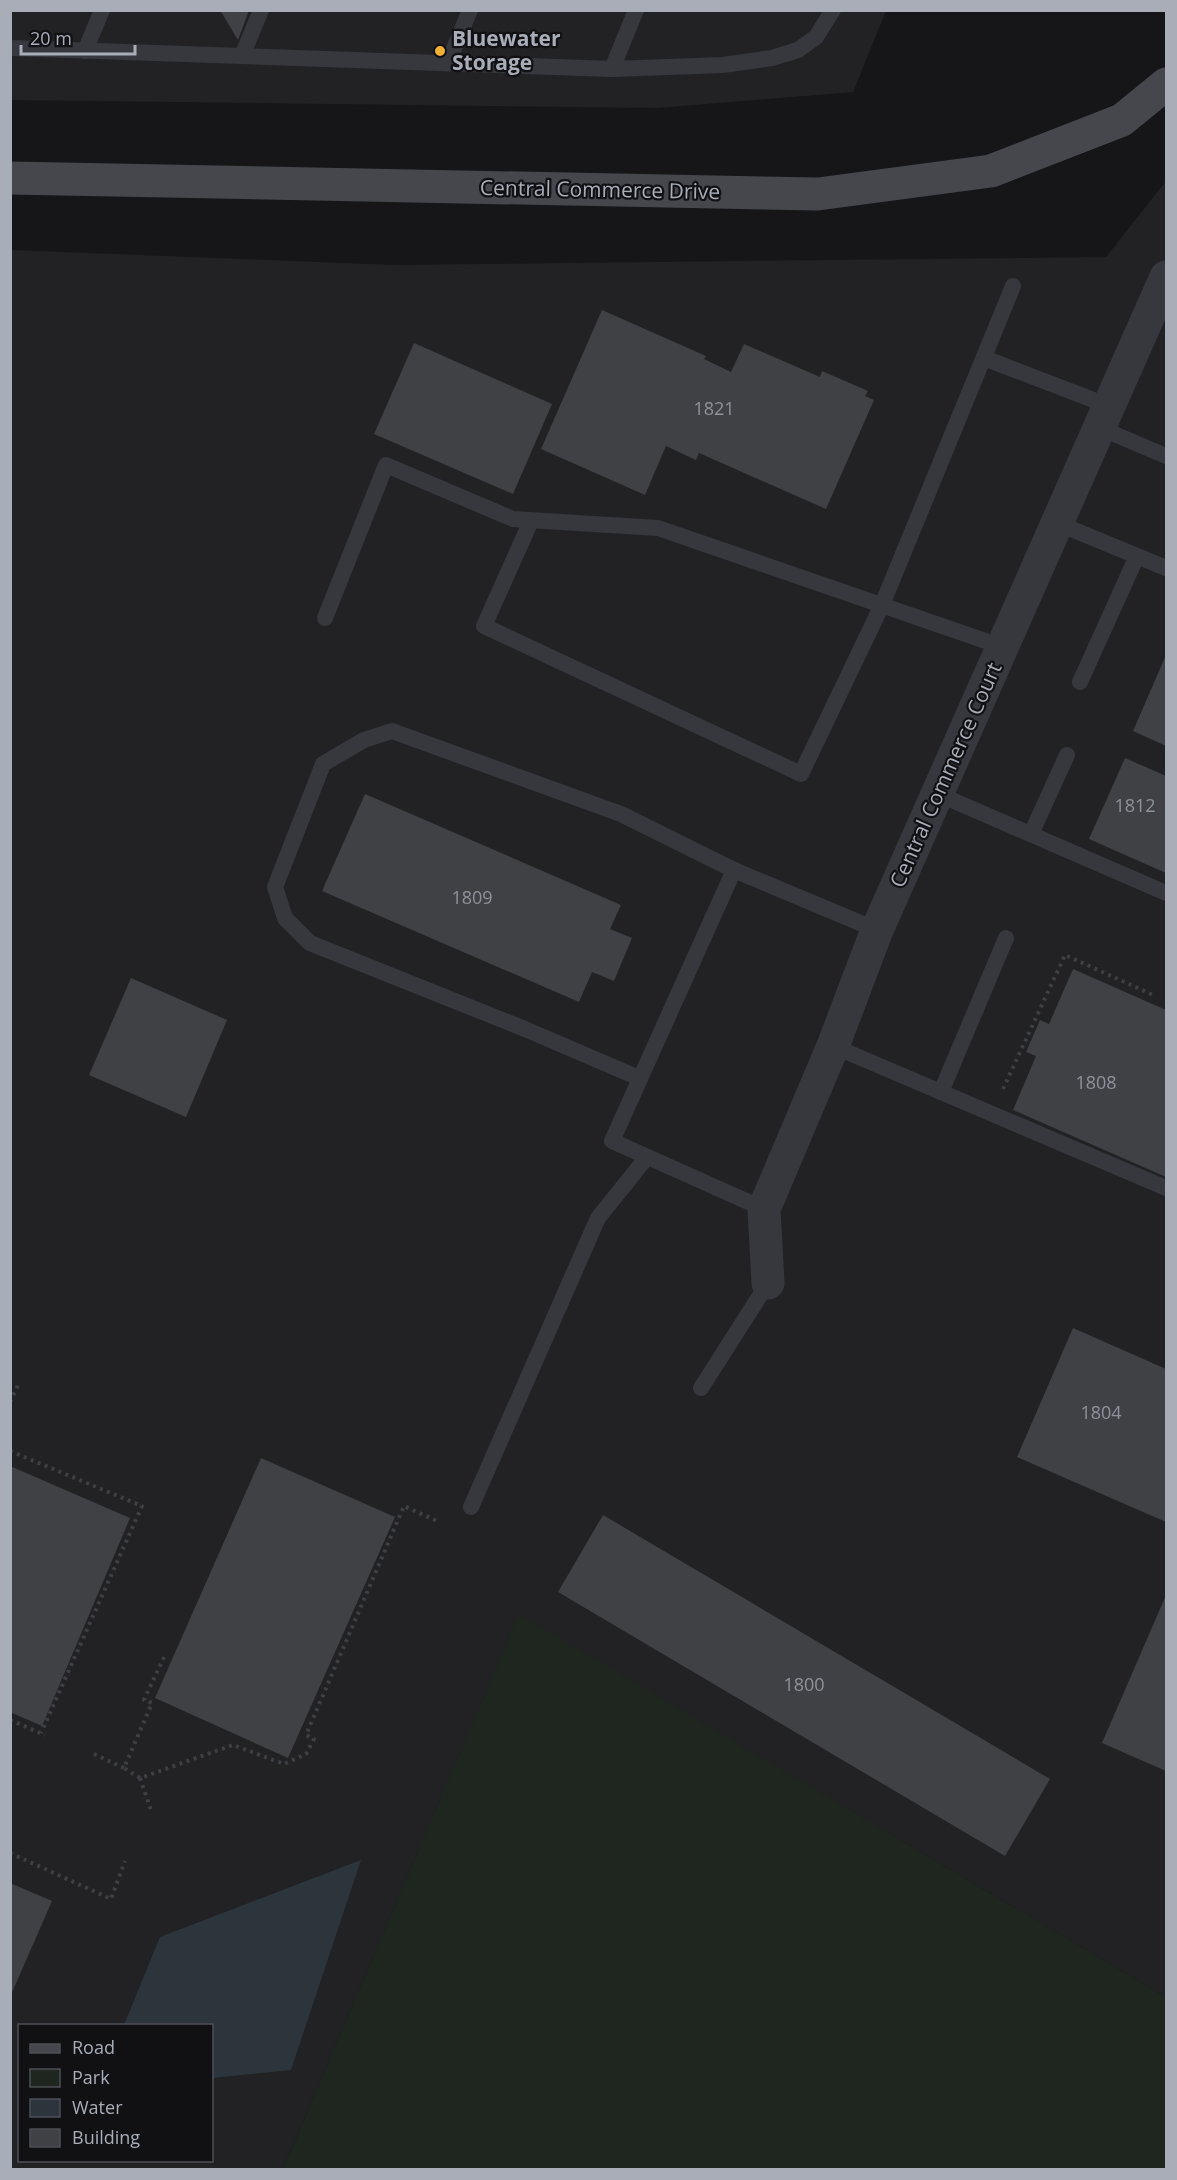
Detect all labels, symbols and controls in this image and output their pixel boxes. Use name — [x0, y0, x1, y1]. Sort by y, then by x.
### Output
scale bar — [21, 18, 135, 56]
place label: Bluewater Storage — [452, 24, 561, 76]
text: 20 m — [30, 26, 72, 50]
marker: Bluewater Storage — [433, 44, 447, 58]
street label: Central Commerce Drive — [480, 173, 720, 205]
house number: 1821 — [693, 396, 735, 420]
street label: Central Commerce Court — [883, 658, 1007, 892]
house number: 1812 — [1114, 793, 1156, 817]
house number: 1809 — [451, 885, 493, 909]
house number: 1808 — [1075, 1070, 1117, 1094]
house number: 1804 — [1080, 1400, 1122, 1424]
house number: 1800 — [783, 1672, 825, 1696]
legend — [18, 2024, 213, 2162]
text: Road — [72, 2035, 115, 2059]
text: Park — [72, 2065, 110, 2089]
text: Water — [72, 2095, 123, 2119]
text: Building — [72, 2125, 140, 2149]

